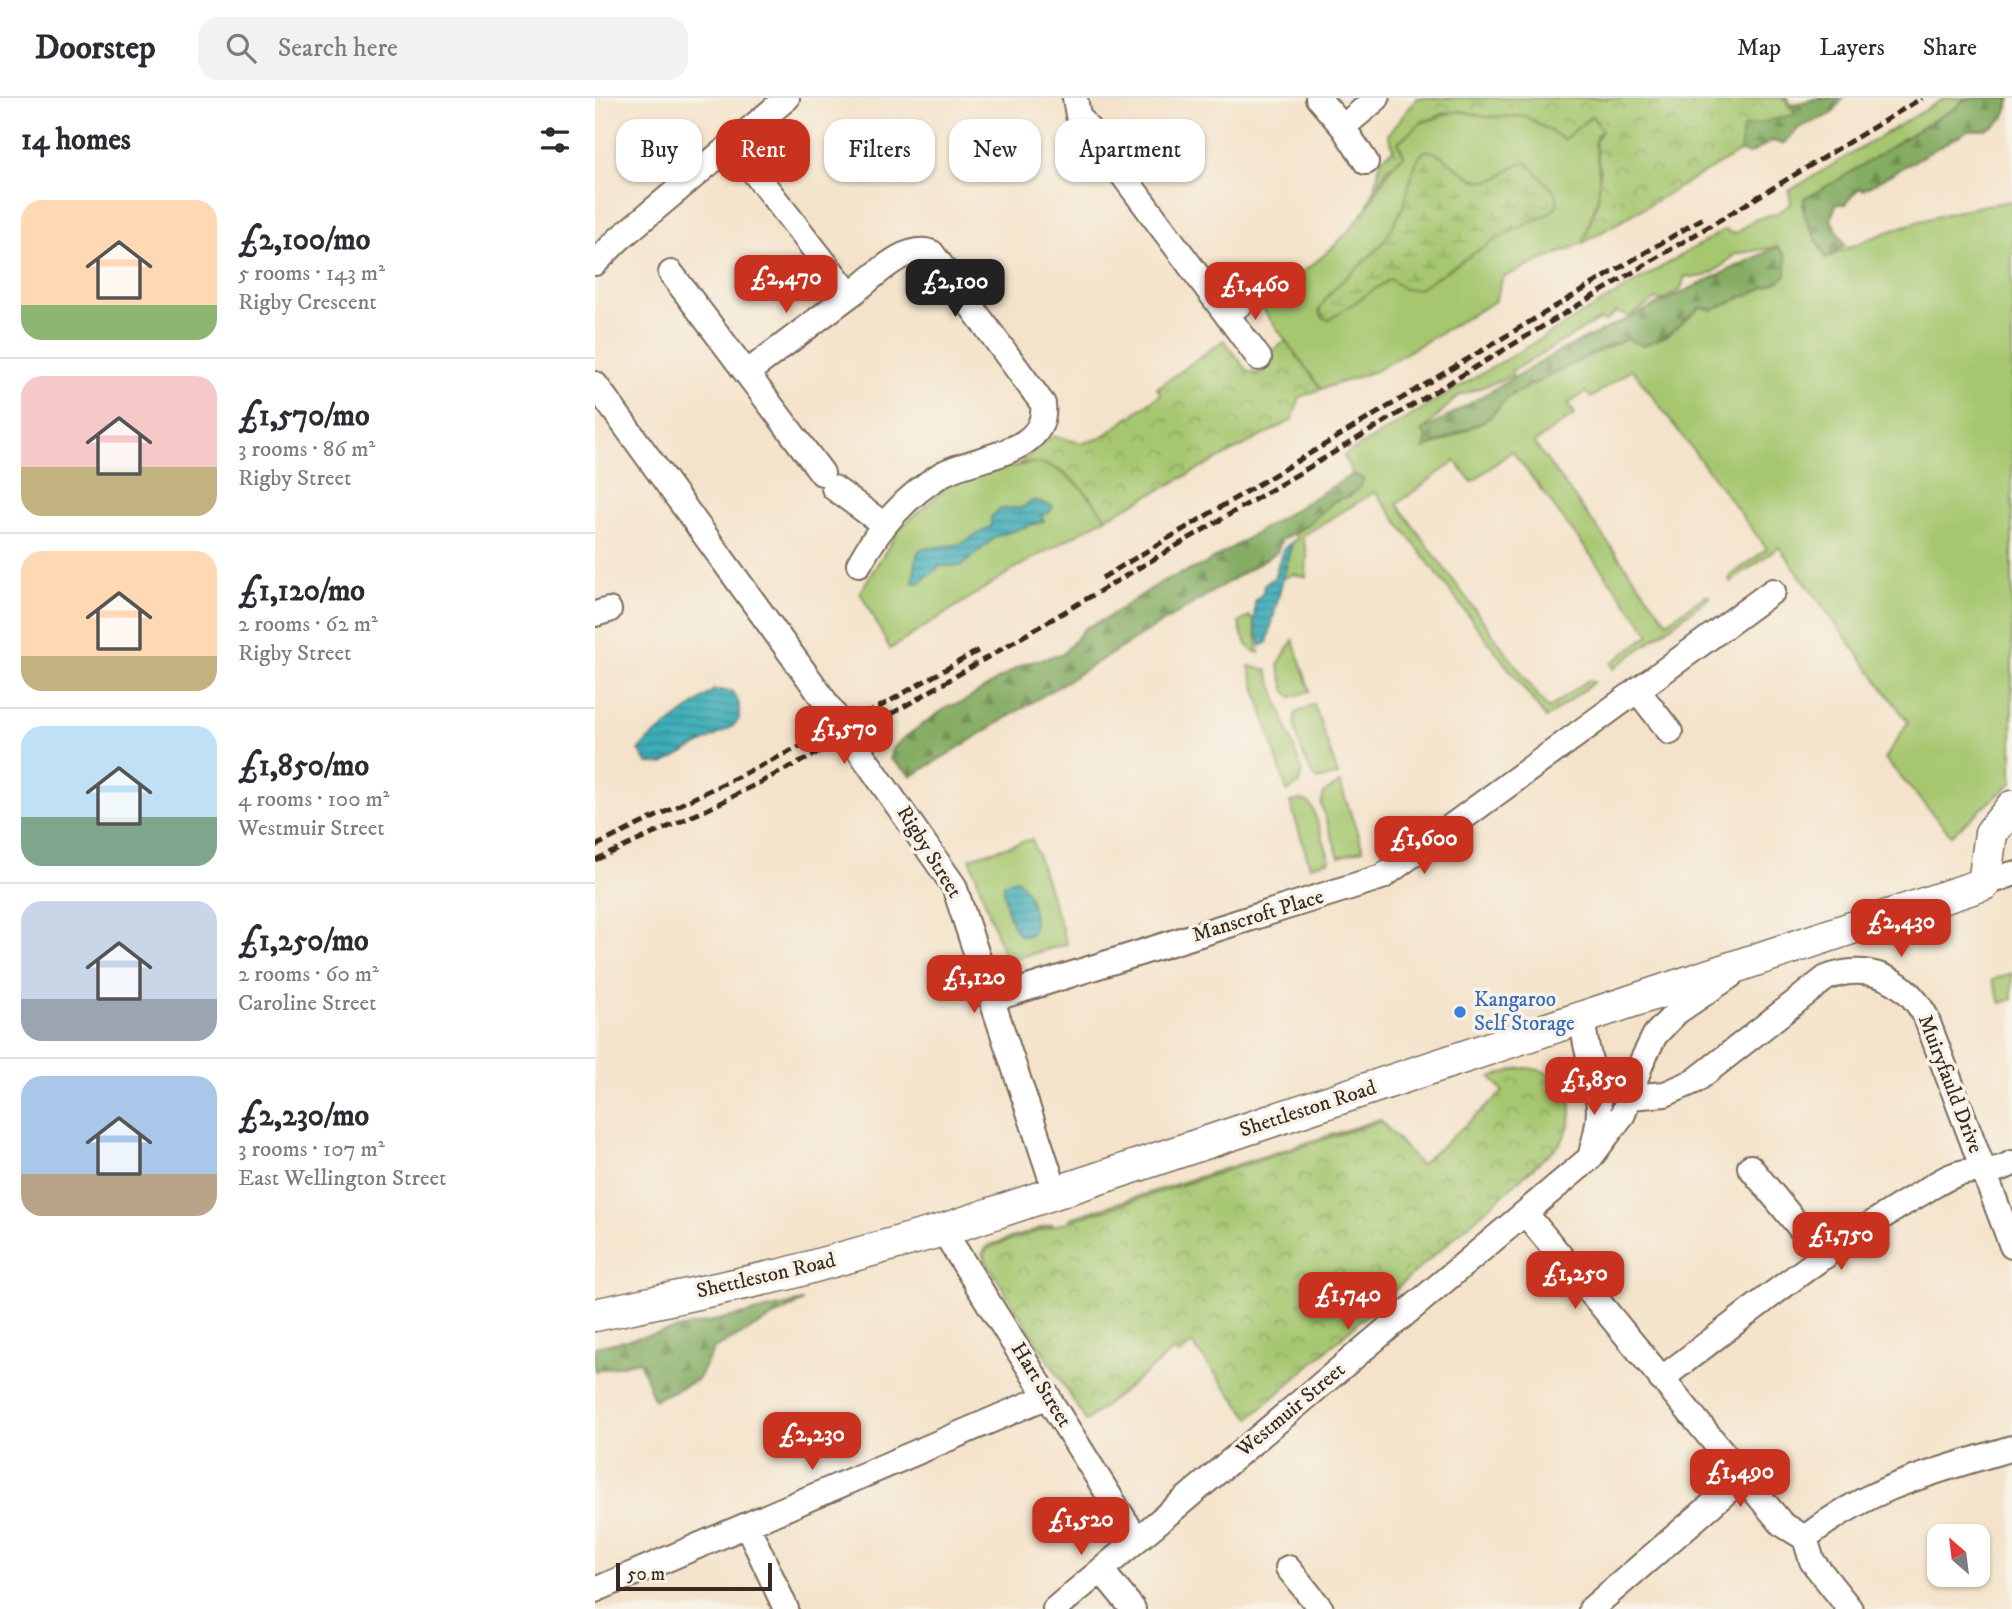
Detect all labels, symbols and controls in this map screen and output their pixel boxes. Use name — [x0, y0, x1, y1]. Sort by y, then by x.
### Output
search box — [198, 17, 688, 80]
text: Doorstep — [35, 28, 156, 69]
icon: search — [222, 29, 260, 67]
text: Search here — [278, 32, 398, 65]
text: Map — [1737, 33, 1781, 63]
text: Layers — [1819, 33, 1885, 63]
text: Share — [1923, 33, 1977, 63]
chip: Buy — [616, 119, 702, 182]
chip: Rent — [716, 119, 810, 182]
chip: Filters — [824, 119, 935, 182]
chip: New — [949, 119, 1041, 182]
chip: Apartment — [1055, 119, 1205, 182]
icon: filters — [536, 121, 574, 159]
text: 14 homes — [21, 122, 131, 159]
text: £2,100/mo — [238, 222, 370, 259]
icon: home — [77, 228, 161, 312]
pin: £2,470 — [729, 256, 843, 315]
text: 5 rooms · 143 m² — [238, 259, 385, 288]
pin: £2,100 — [898, 260, 1012, 319]
pin: £1,460 — [1198, 262, 1312, 322]
text: £2,470 — [750, 263, 822, 292]
text: £2,100 — [922, 267, 988, 296]
text: £1,460 — [1221, 270, 1289, 299]
text: Rigby Crescent — [238, 288, 377, 317]
text: £1,570/mo — [238, 398, 370, 435]
icon: home — [77, 404, 161, 488]
text: 3 rooms · 86 m² — [238, 435, 375, 464]
text: Rigby Street — [238, 464, 351, 493]
text: £1,120/mo — [238, 573, 365, 610]
icon: home — [77, 579, 161, 663]
text: 2 rooms · 62 m² — [238, 610, 378, 639]
text: Rigby Street — [238, 639, 351, 668]
pin: £1,570 — [787, 706, 901, 766]
text: £1,570 — [811, 714, 877, 743]
text: £1,850/mo — [238, 748, 369, 785]
icon: home — [77, 754, 161, 838]
text: 4 rooms · 100 m² — [238, 785, 390, 814]
street label: Rigby Street — [891, 801, 968, 903]
text: Westmuir Street — [238, 814, 385, 843]
pin: £1,600 — [1367, 816, 1481, 876]
text: £1,600 — [1390, 824, 1458, 853]
street label: Manscroft Place — [1189, 884, 1327, 948]
pin: £2,430 — [1844, 900, 1958, 959]
text: £2,430 — [1867, 907, 1935, 936]
text: £1,250/mo — [238, 923, 369, 960]
icon: home — [77, 929, 161, 1013]
pin: £1,120 — [917, 956, 1031, 1015]
text: 2 rooms · 60 m² — [238, 960, 379, 989]
text: £1,120 — [943, 963, 1005, 992]
place label: Kangaroo Self Storage — [1474, 987, 1575, 1037]
text: Caroline Street — [238, 989, 376, 1018]
marker: Kangaroo Self Storage — [1452, 1004, 1468, 1020]
street label: Muiryfauld Drive — [1912, 1011, 1988, 1157]
pin: £1,850 — [1537, 1058, 1651, 1117]
text: £1,850 — [1561, 1065, 1627, 1094]
street label: Shettleston Road — [1236, 1075, 1380, 1143]
text: £2,230/mo — [238, 1098, 369, 1135]
icon: home — [77, 1104, 161, 1188]
text: 3 rooms · 107 m² — [238, 1135, 385, 1164]
text: East Wellington Street — [238, 1164, 446, 1193]
pin: £1,750 — [1784, 1212, 1898, 1272]
text: £1,750 — [1809, 1220, 1873, 1249]
street label: Shettleston Road — [694, 1247, 839, 1305]
pin: £1,250 — [1518, 1252, 1632, 1311]
text: £1,250 — [1542, 1259, 1608, 1288]
pin: £1,740 — [1291, 1272, 1405, 1332]
text: £1,740 — [1315, 1280, 1381, 1309]
street label: Hart Street — [1005, 1338, 1077, 1433]
street label: Westmuir Street — [1231, 1357, 1351, 1464]
pin: £2,230 — [755, 1412, 869, 1472]
text: £2,230 — [779, 1420, 845, 1449]
pin: £1,490 — [1683, 1450, 1797, 1509]
text: £1,490 — [1706, 1457, 1774, 1486]
pin: £1,520 — [1024, 1498, 1138, 1557]
text: £1,520 — [1048, 1505, 1114, 1534]
north arrow — [1927, 1524, 1990, 1587]
map controls — [1927, 1524, 1990, 1587]
scale bar — [616, 1560, 772, 1592]
text: 50 m — [627, 1563, 665, 1586]

